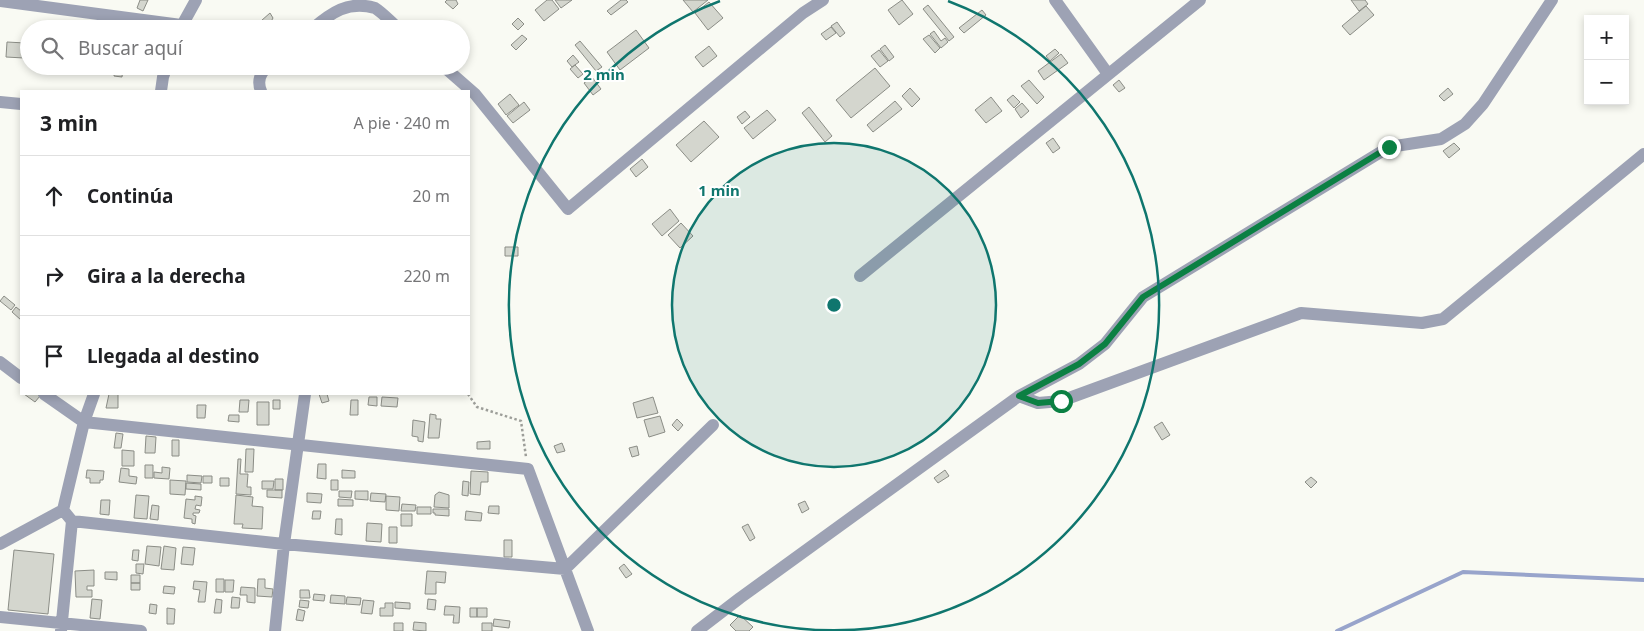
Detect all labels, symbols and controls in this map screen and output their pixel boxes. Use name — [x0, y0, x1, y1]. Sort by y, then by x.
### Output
map controls — [1584, 15, 1629, 105]
button: + — [1584, 15, 1629, 60]
search box — [20, 20, 470, 75]
icon: search — [38, 34, 66, 62]
text: Buscar aquí — [78, 35, 183, 61]
button: − — [1584, 60, 1629, 105]
text: 2 min — [583, 64, 625, 84]
text: 3 min — [40, 109, 98, 137]
text: A pie · 240 m — [353, 112, 450, 134]
route end — [1378, 136, 1401, 159]
text: 1 min — [698, 180, 740, 200]
icon: ahead — [40, 182, 68, 210]
text: Continúa — [87, 183, 173, 209]
text: 20 m — [413, 185, 450, 207]
icon: right — [40, 262, 68, 290]
text: Gira a la derecha — [87, 263, 246, 289]
text: 220 m — [403, 265, 450, 287]
centre of rings — [825, 296, 843, 314]
icon: arrive — [40, 342, 68, 370]
text: Llegada al destino — [87, 343, 259, 369]
route start — [1050, 390, 1073, 413]

